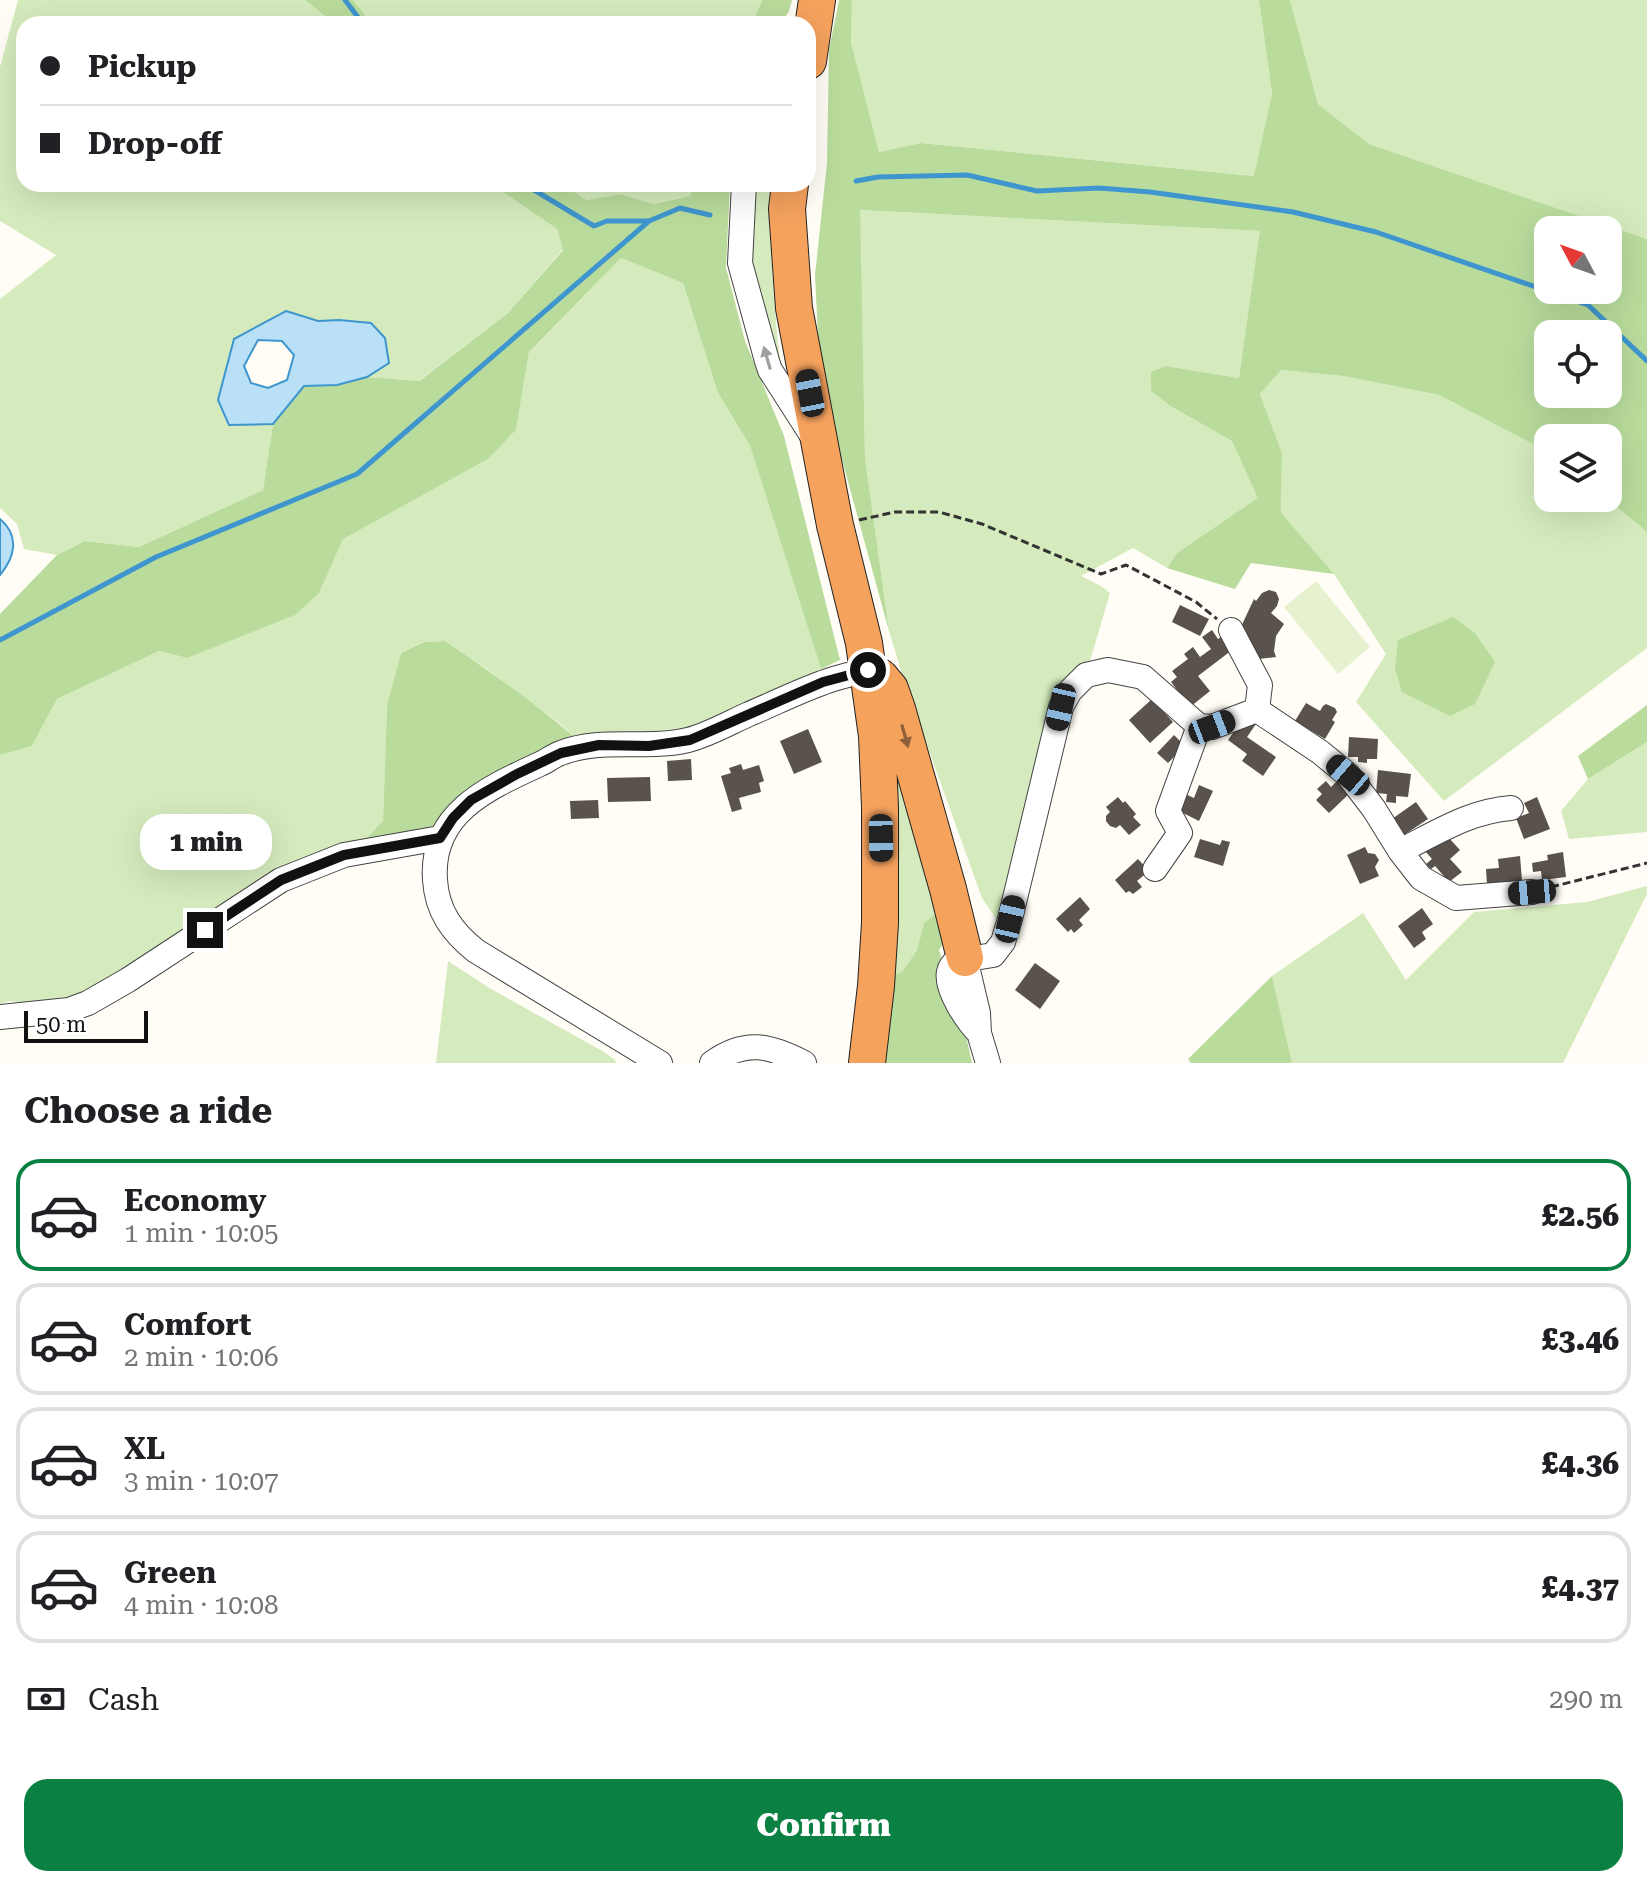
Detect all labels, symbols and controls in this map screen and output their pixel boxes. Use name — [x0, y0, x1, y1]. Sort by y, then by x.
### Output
text: Pickup — [88, 49, 196, 84]
text: Drop-off — [88, 126, 222, 161]
north arrow — [1534, 216, 1622, 304]
map controls — [1534, 216, 1622, 512]
button: locate — [1534, 320, 1622, 408]
one-way arrow — [760, 346, 773, 370]
car — [794, 367, 826, 419]
button: layers — [1534, 424, 1622, 512]
route start — [850, 652, 886, 688]
car — [1044, 681, 1078, 733]
car — [1185, 707, 1239, 747]
one-way arrow — [899, 723, 911, 748]
car — [1322, 750, 1374, 800]
callout: 1 min — [139, 814, 271, 870]
car — [869, 814, 893, 862]
text: 1 min — [169, 827, 243, 857]
car — [1507, 878, 1557, 906]
car — [993, 893, 1027, 945]
route end — [187, 912, 223, 948]
scale bar — [24, 1007, 148, 1043]
text: 50 m — [36, 1012, 86, 1037]
text: Choose a ride — [24, 1090, 272, 1132]
icon: car — [28, 1179, 100, 1251]
text: Economy — [124, 1183, 266, 1218]
text: £2.56 — [1542, 1198, 1619, 1233]
text: 1 min · 10:05 — [124, 1218, 279, 1248]
icon: car — [28, 1303, 100, 1375]
text: Comfort — [124, 1307, 251, 1342]
text: £3.46 — [1542, 1322, 1619, 1357]
text: 2 min · 10:06 — [124, 1342, 279, 1372]
icon: car — [28, 1427, 100, 1499]
text: XL — [124, 1431, 165, 1466]
text: £4.36 — [1542, 1446, 1619, 1481]
text: 3 min · 10:07 — [124, 1466, 279, 1496]
icon: car — [28, 1551, 100, 1623]
text: Green — [124, 1555, 216, 1590]
text: £4.37 — [1542, 1570, 1619, 1605]
text: 4 min · 10:08 — [124, 1590, 279, 1620]
icon: cash — [24, 1677, 68, 1721]
text: Cash — [88, 1682, 159, 1717]
text: 290 m — [1549, 1684, 1623, 1714]
button: Confirm — [24, 1779, 1623, 1871]

